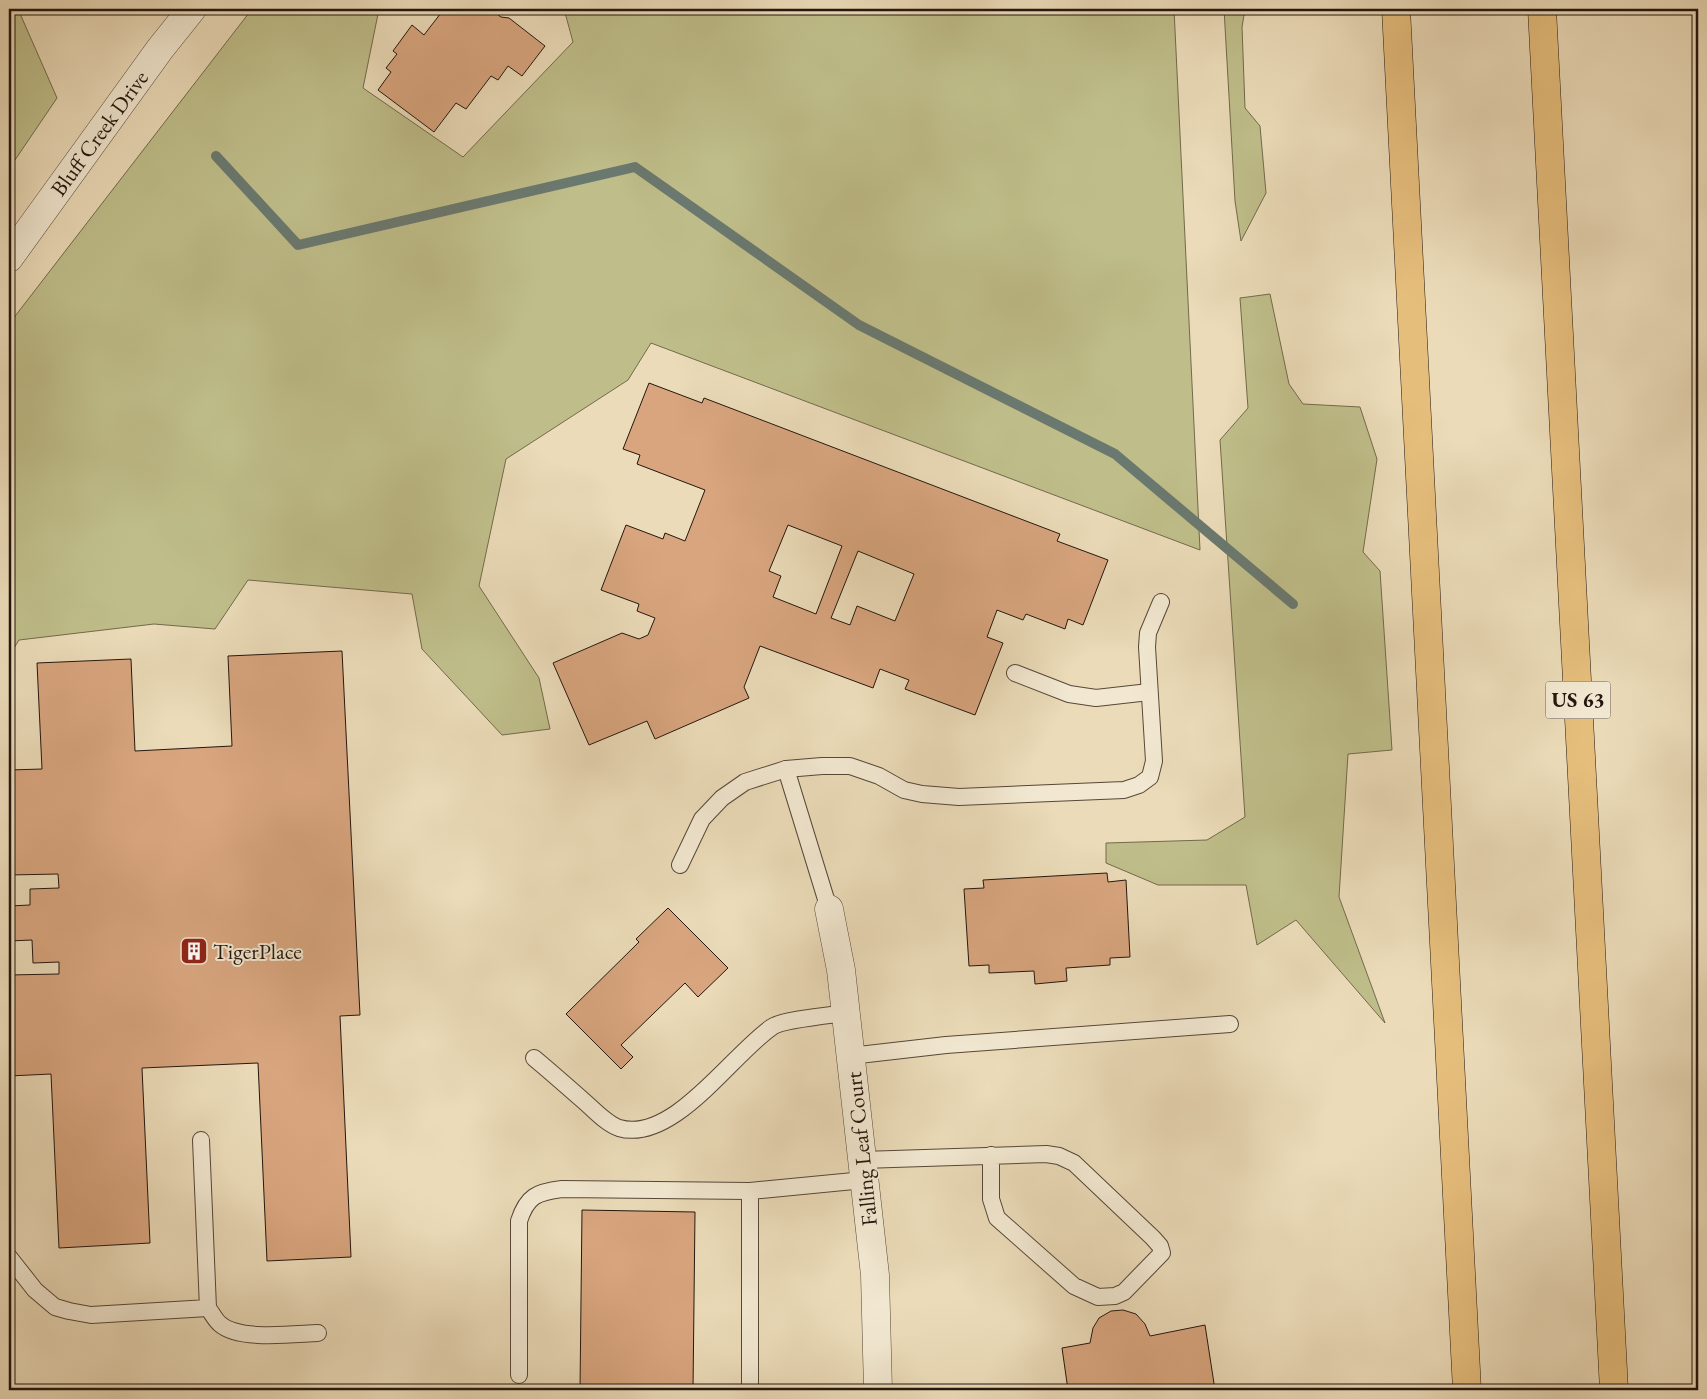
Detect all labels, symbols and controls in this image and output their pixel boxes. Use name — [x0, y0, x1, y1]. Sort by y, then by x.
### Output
street label: Bluff Creek Drive — [44, 64, 155, 202]
road number: US 63 — [1546, 682, 1610, 718]
building icon: TigerPlace — [179, 936, 209, 966]
place label: TigerPlace — [213, 937, 302, 966]
street label: Falling Leaf Court — [839, 1070, 884, 1227]

